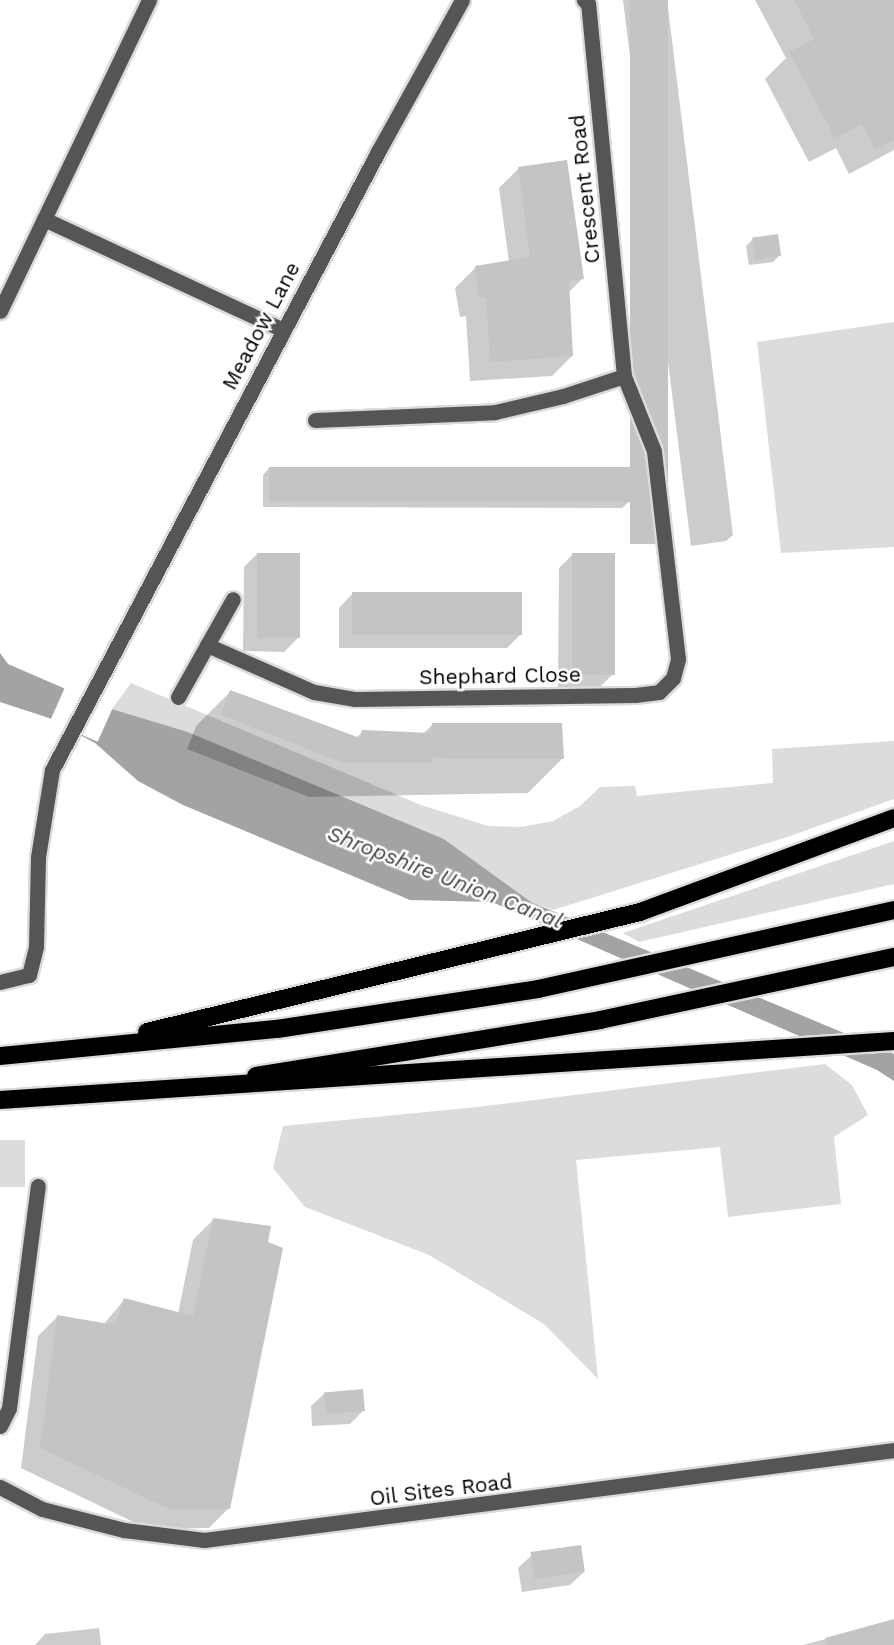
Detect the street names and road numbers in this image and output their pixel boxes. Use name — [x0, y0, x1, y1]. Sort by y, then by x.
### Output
street label: Crescent Road — [565, 113, 605, 265]
street label: Meadow Lane — [217, 258, 305, 394]
street label: Shephard Close — [419, 662, 581, 690]
street label: Oil Sites Road — [368, 1469, 514, 1511]

